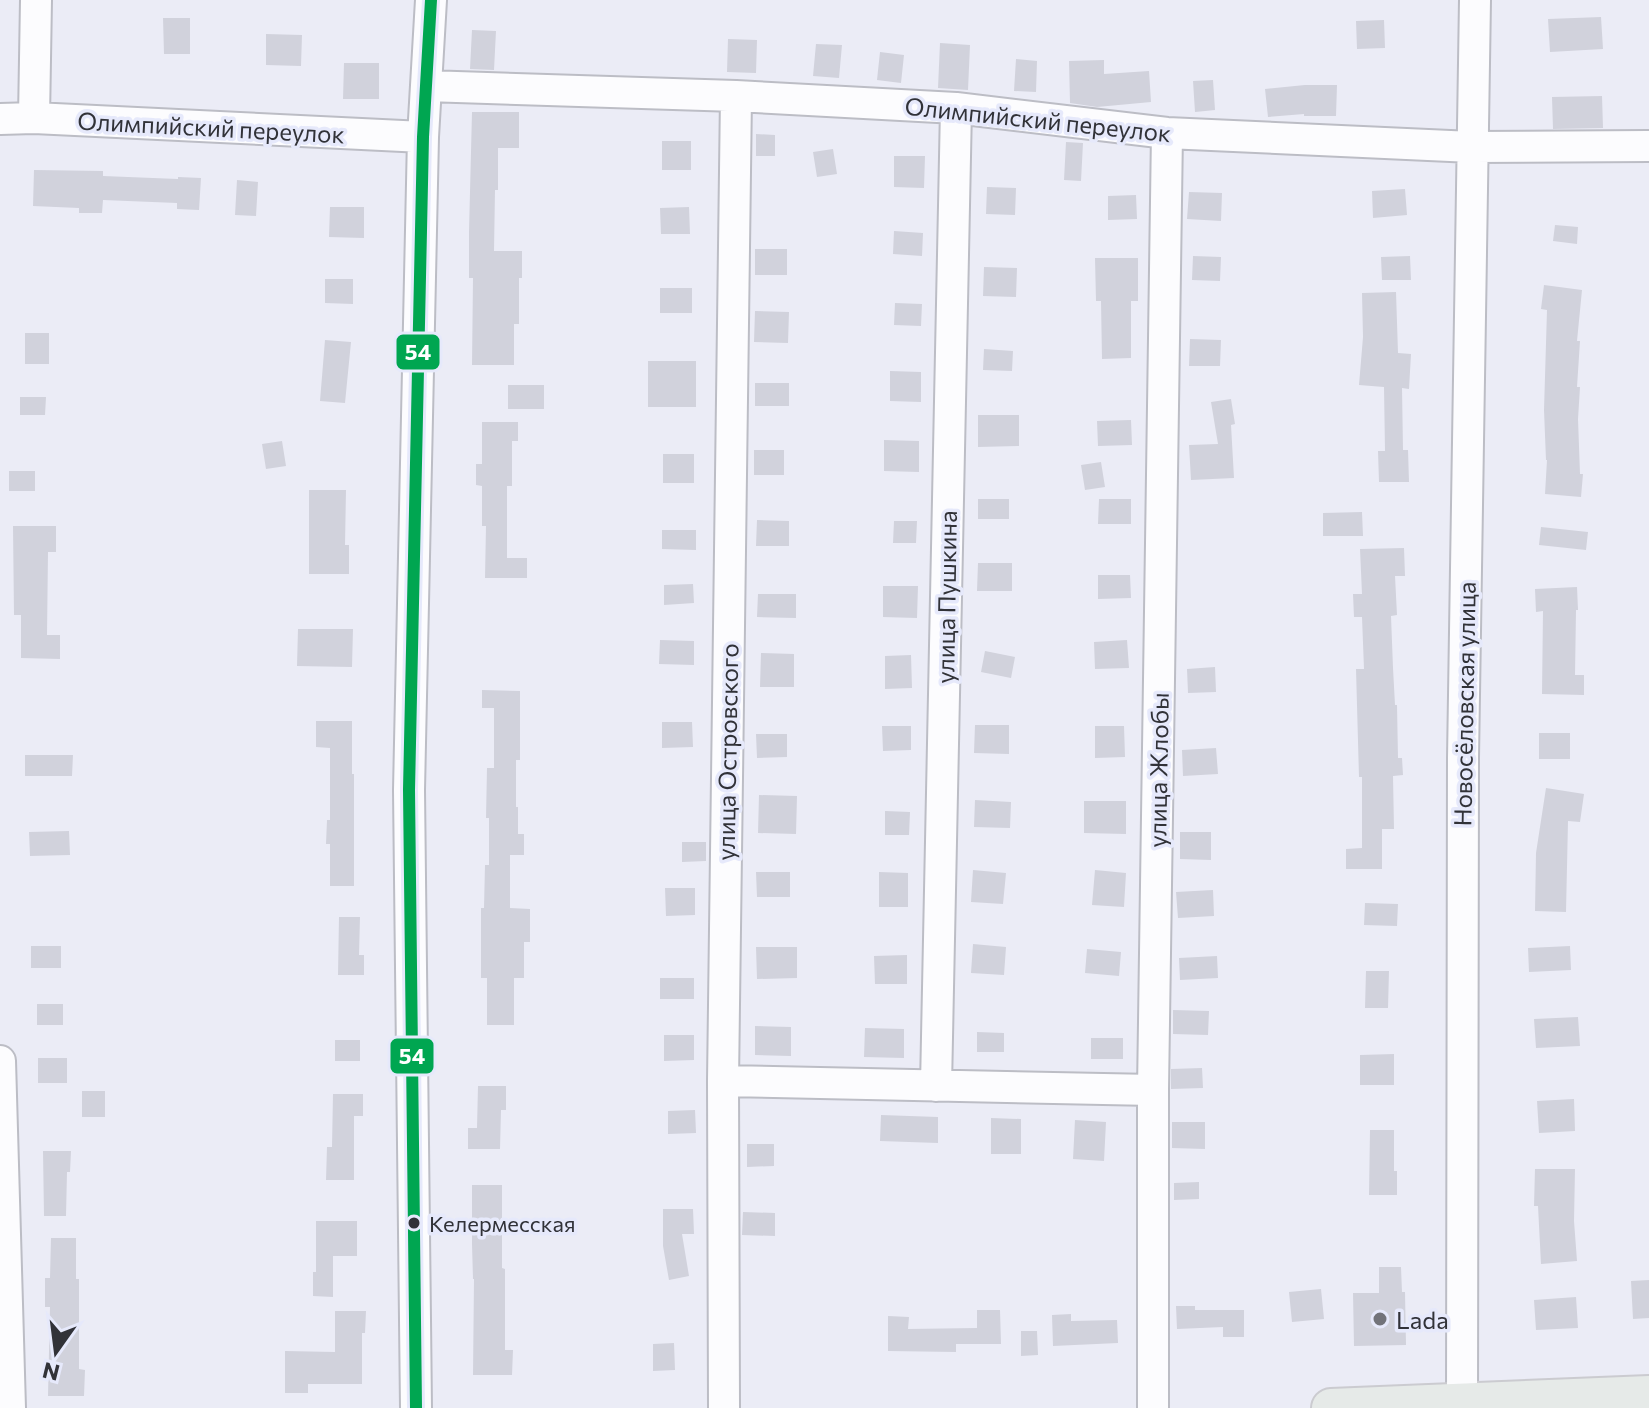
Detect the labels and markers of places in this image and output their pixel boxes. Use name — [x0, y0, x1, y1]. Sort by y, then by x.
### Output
place label: Келермесская — [429, 1210, 575, 1237]
marker: Келермесская — [406, 1215, 422, 1231]
place label: Lada — [1396, 1305, 1449, 1334]
marker: Lada — [1371, 1310, 1389, 1328]

